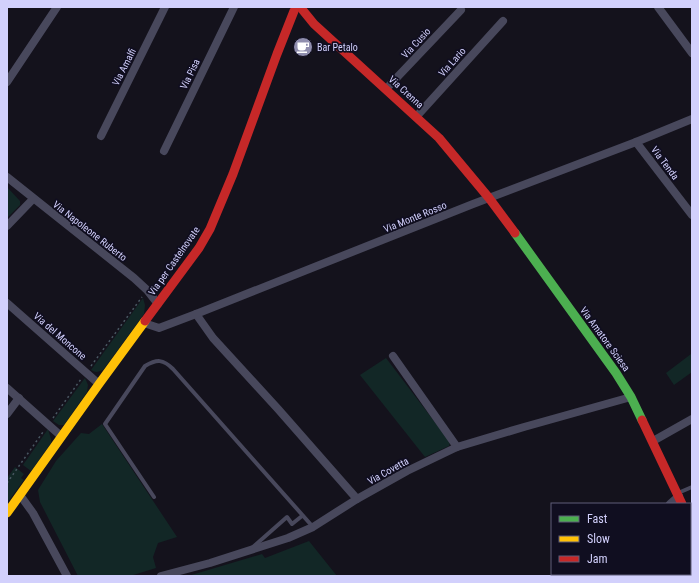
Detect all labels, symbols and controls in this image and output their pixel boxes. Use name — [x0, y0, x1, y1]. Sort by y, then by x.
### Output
street label: Via Cusio — [399, 26, 433, 60]
cafe icon: Bar Petalo — [292, 36, 314, 58]
place label: Bar Petalo — [317, 42, 358, 53]
street label: Via Lario — [436, 45, 468, 79]
street label: Via Amalfi — [110, 46, 138, 87]
street label: Via Pisa — [178, 57, 202, 91]
street label: Via Crenna — [386, 74, 426, 111]
street label: Via Tenda — [649, 144, 681, 182]
street label: Via Napoleone Ruberto — [51, 199, 129, 263]
street label: Via Monte Rosso — [382, 199, 448, 235]
street label: Via per Castelnovate — [146, 224, 202, 297]
street label: Via Amatore Sciesa — [578, 305, 632, 374]
street label: Via del Moncone — [32, 310, 89, 362]
street label: Via Covetta — [366, 455, 411, 487]
legend — [551, 503, 691, 575]
text: Fast — [587, 512, 608, 526]
text: Slow — [587, 532, 610, 546]
text: Jam — [587, 552, 608, 566]

